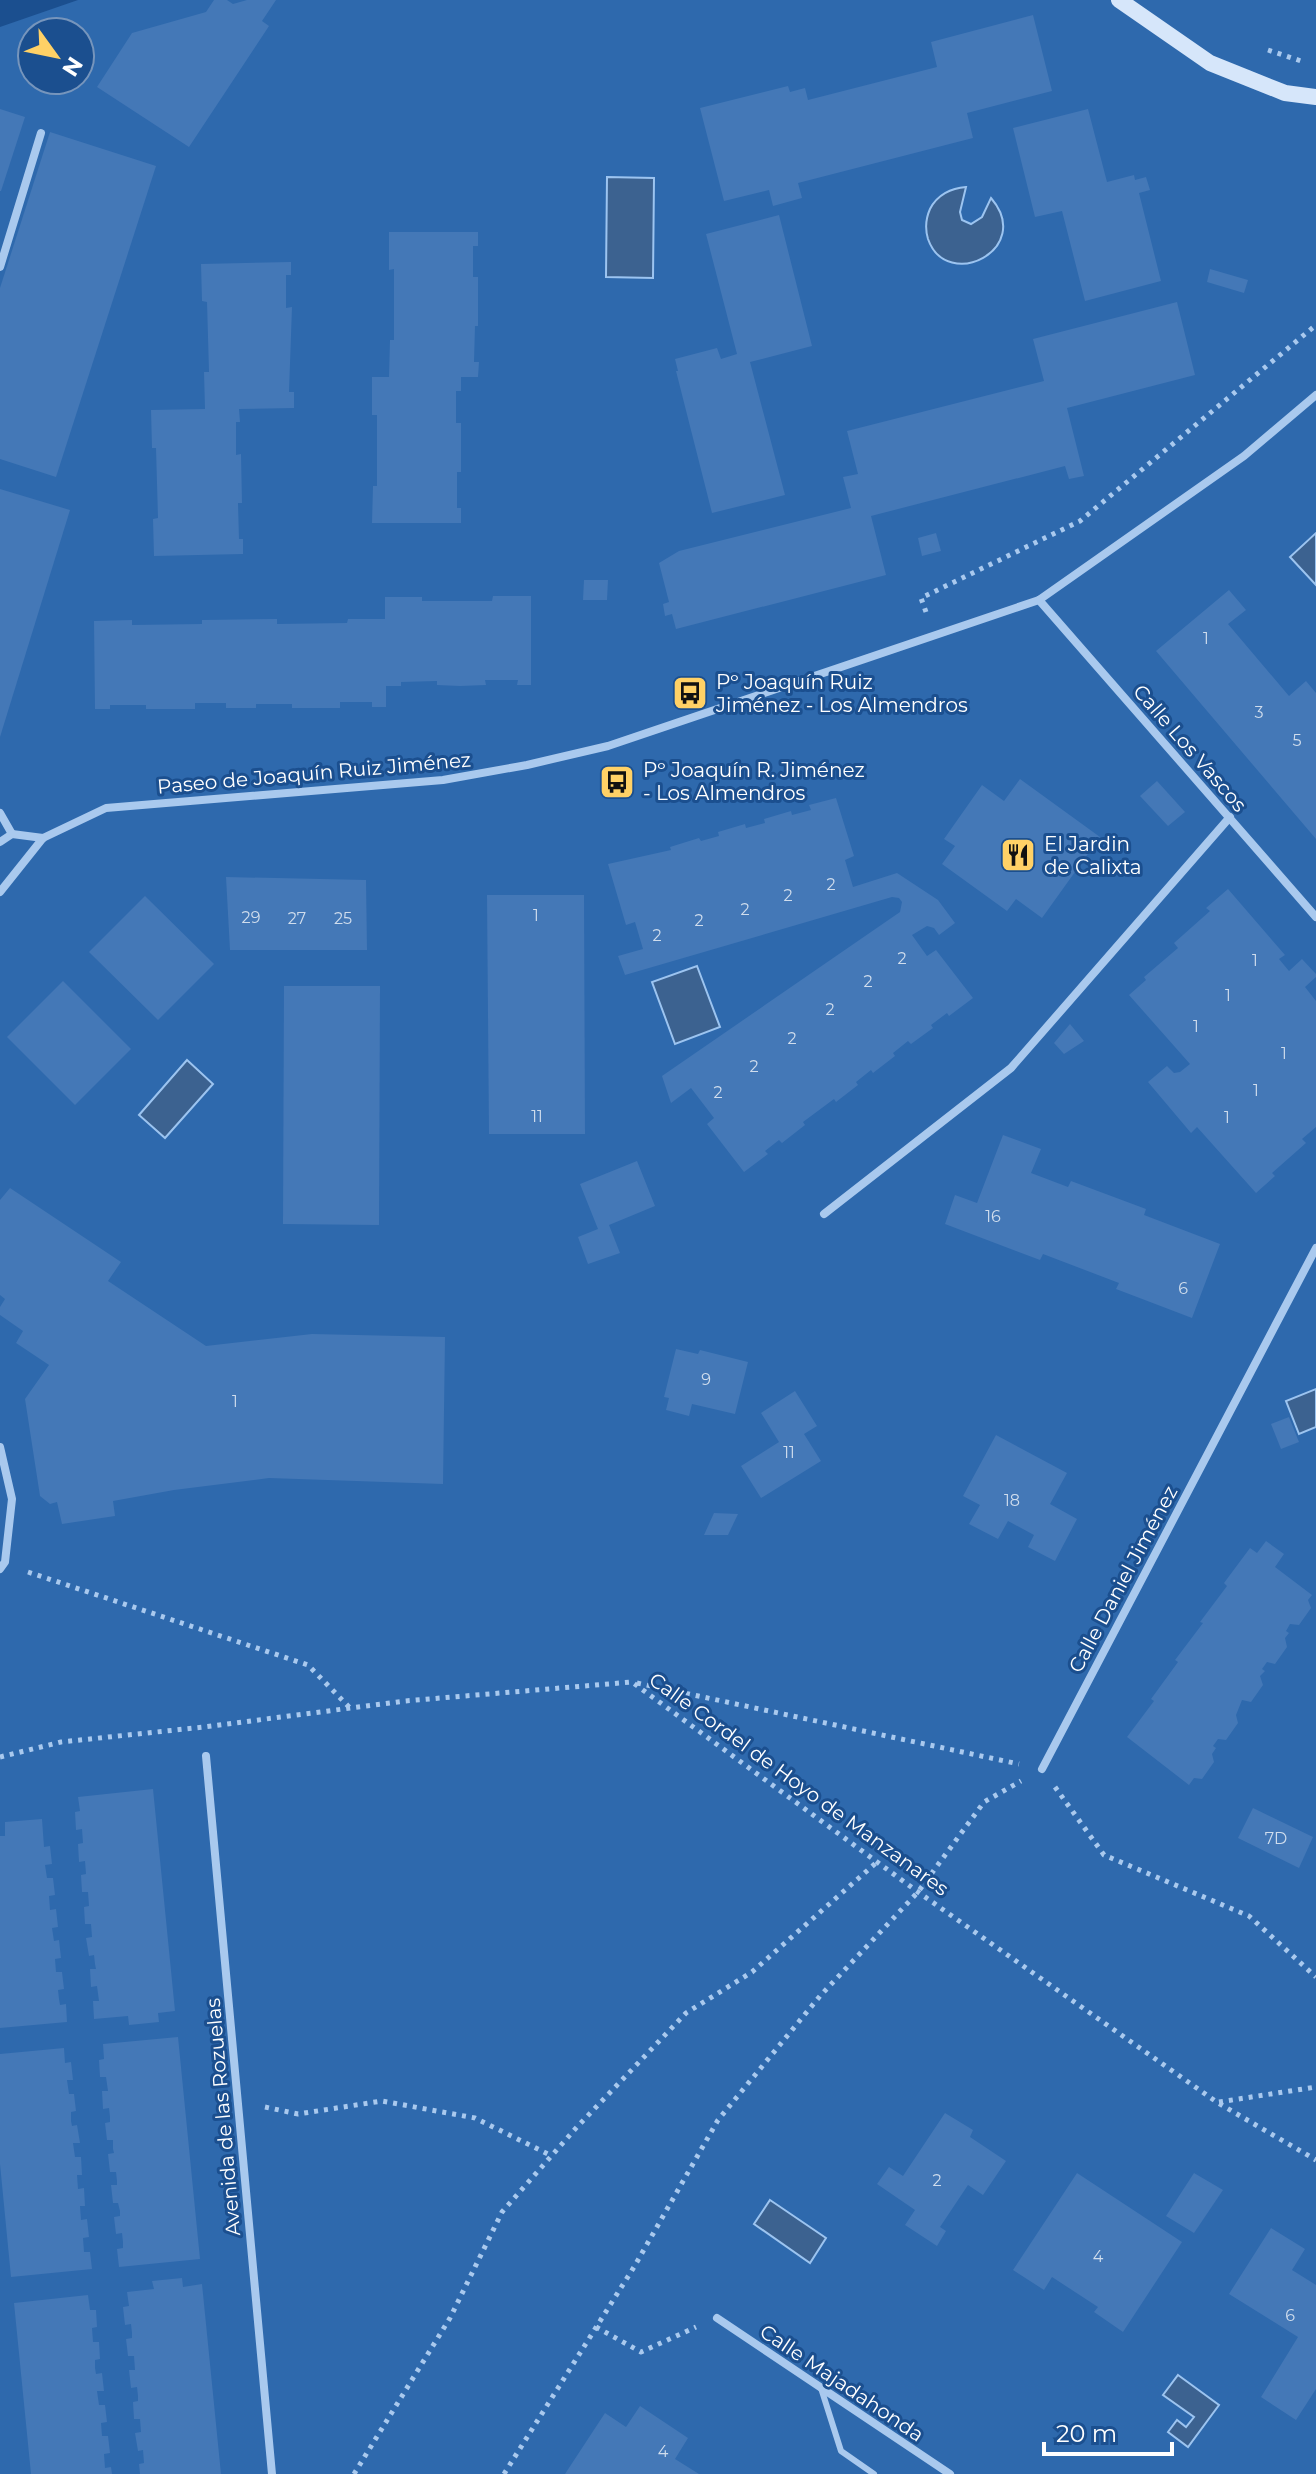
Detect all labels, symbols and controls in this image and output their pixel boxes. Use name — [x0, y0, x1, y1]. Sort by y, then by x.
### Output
north arrow — [16, 16, 96, 96]
text: N — [56, 52, 89, 81]
house number: 1 — [1203, 629, 1209, 648]
place label: Pº Joaquín Ruiz Jiménez - Los Almendros — [715, 670, 968, 717]
bus stop icon: Pº Joaquín Ruiz Jiménez - Los Almendros — [671, 674, 709, 712]
street label: Calle Los Vascos — [1128, 679, 1252, 817]
house number: 3 — [1254, 703, 1264, 722]
house number: 5 — [1292, 731, 1302, 750]
street label: Paseo de Joaquín Ruiz Jiménez — [156, 747, 472, 799]
place label: Pº Joaquín R. Jiménez - Los Almendros — [643, 758, 865, 805]
bus stop icon: Pº Joaquín R. Jiménez - Los Almendros — [598, 763, 636, 801]
place label: El Jardin de Calixta — [1044, 832, 1142, 879]
restaurant icon: El Jardin de Calixta — [999, 836, 1037, 874]
house number: 2 — [826, 875, 836, 894]
house number: 2 — [783, 886, 793, 905]
house number: 2 — [740, 900, 750, 919]
house number: 1 — [533, 906, 539, 925]
house number: 29 — [242, 908, 260, 927]
house number: 27 — [288, 909, 306, 928]
house number: 25 — [334, 909, 352, 928]
house number: 2 — [694, 911, 704, 930]
house number: 2 — [652, 926, 662, 945]
house number: 2 — [897, 949, 907, 968]
house number: 1 — [1252, 951, 1258, 970]
house number: 2 — [863, 972, 873, 991]
house number: 1 — [1225, 986, 1231, 1005]
house number: 2 — [825, 1000, 835, 1019]
house number: 1 — [1193, 1017, 1199, 1036]
house number: 2 — [787, 1029, 797, 1048]
house number: 1 — [1281, 1044, 1287, 1063]
house number: 2 — [749, 1057, 759, 1076]
house number: 1 — [1253, 1081, 1259, 1100]
house number: 2 — [713, 1083, 723, 1102]
house number: 11 — [531, 1107, 543, 1126]
house number: 1 — [1224, 1108, 1230, 1127]
house number: 16 — [985, 1207, 1001, 1226]
house number: 6 — [1178, 1279, 1188, 1298]
house number: 9 — [701, 1370, 711, 1389]
house number: 1 — [232, 1392, 238, 1411]
house number: 11 — [783, 1443, 795, 1462]
street label: Calle Daniel Jiménez — [1064, 1481, 1182, 1677]
house number: 18 — [1004, 1491, 1020, 1510]
street label: Calle Cordel de Hoyo de Manzanares — [645, 1667, 954, 1901]
house number: 7D — [1265, 1829, 1287, 1848]
street label: Avenida de las Rozuelas — [201, 1997, 245, 2237]
house number: 2 — [932, 2171, 942, 2190]
house number: 4 — [1093, 2247, 1104, 2266]
house number: 6 — [1285, 2306, 1295, 2325]
street label: Calle Majadahonda — [756, 2319, 928, 2447]
scale bar — [1044, 2406, 1172, 2456]
text: 20 m — [1056, 2419, 1117, 2448]
house number: 4 — [658, 2442, 669, 2461]

